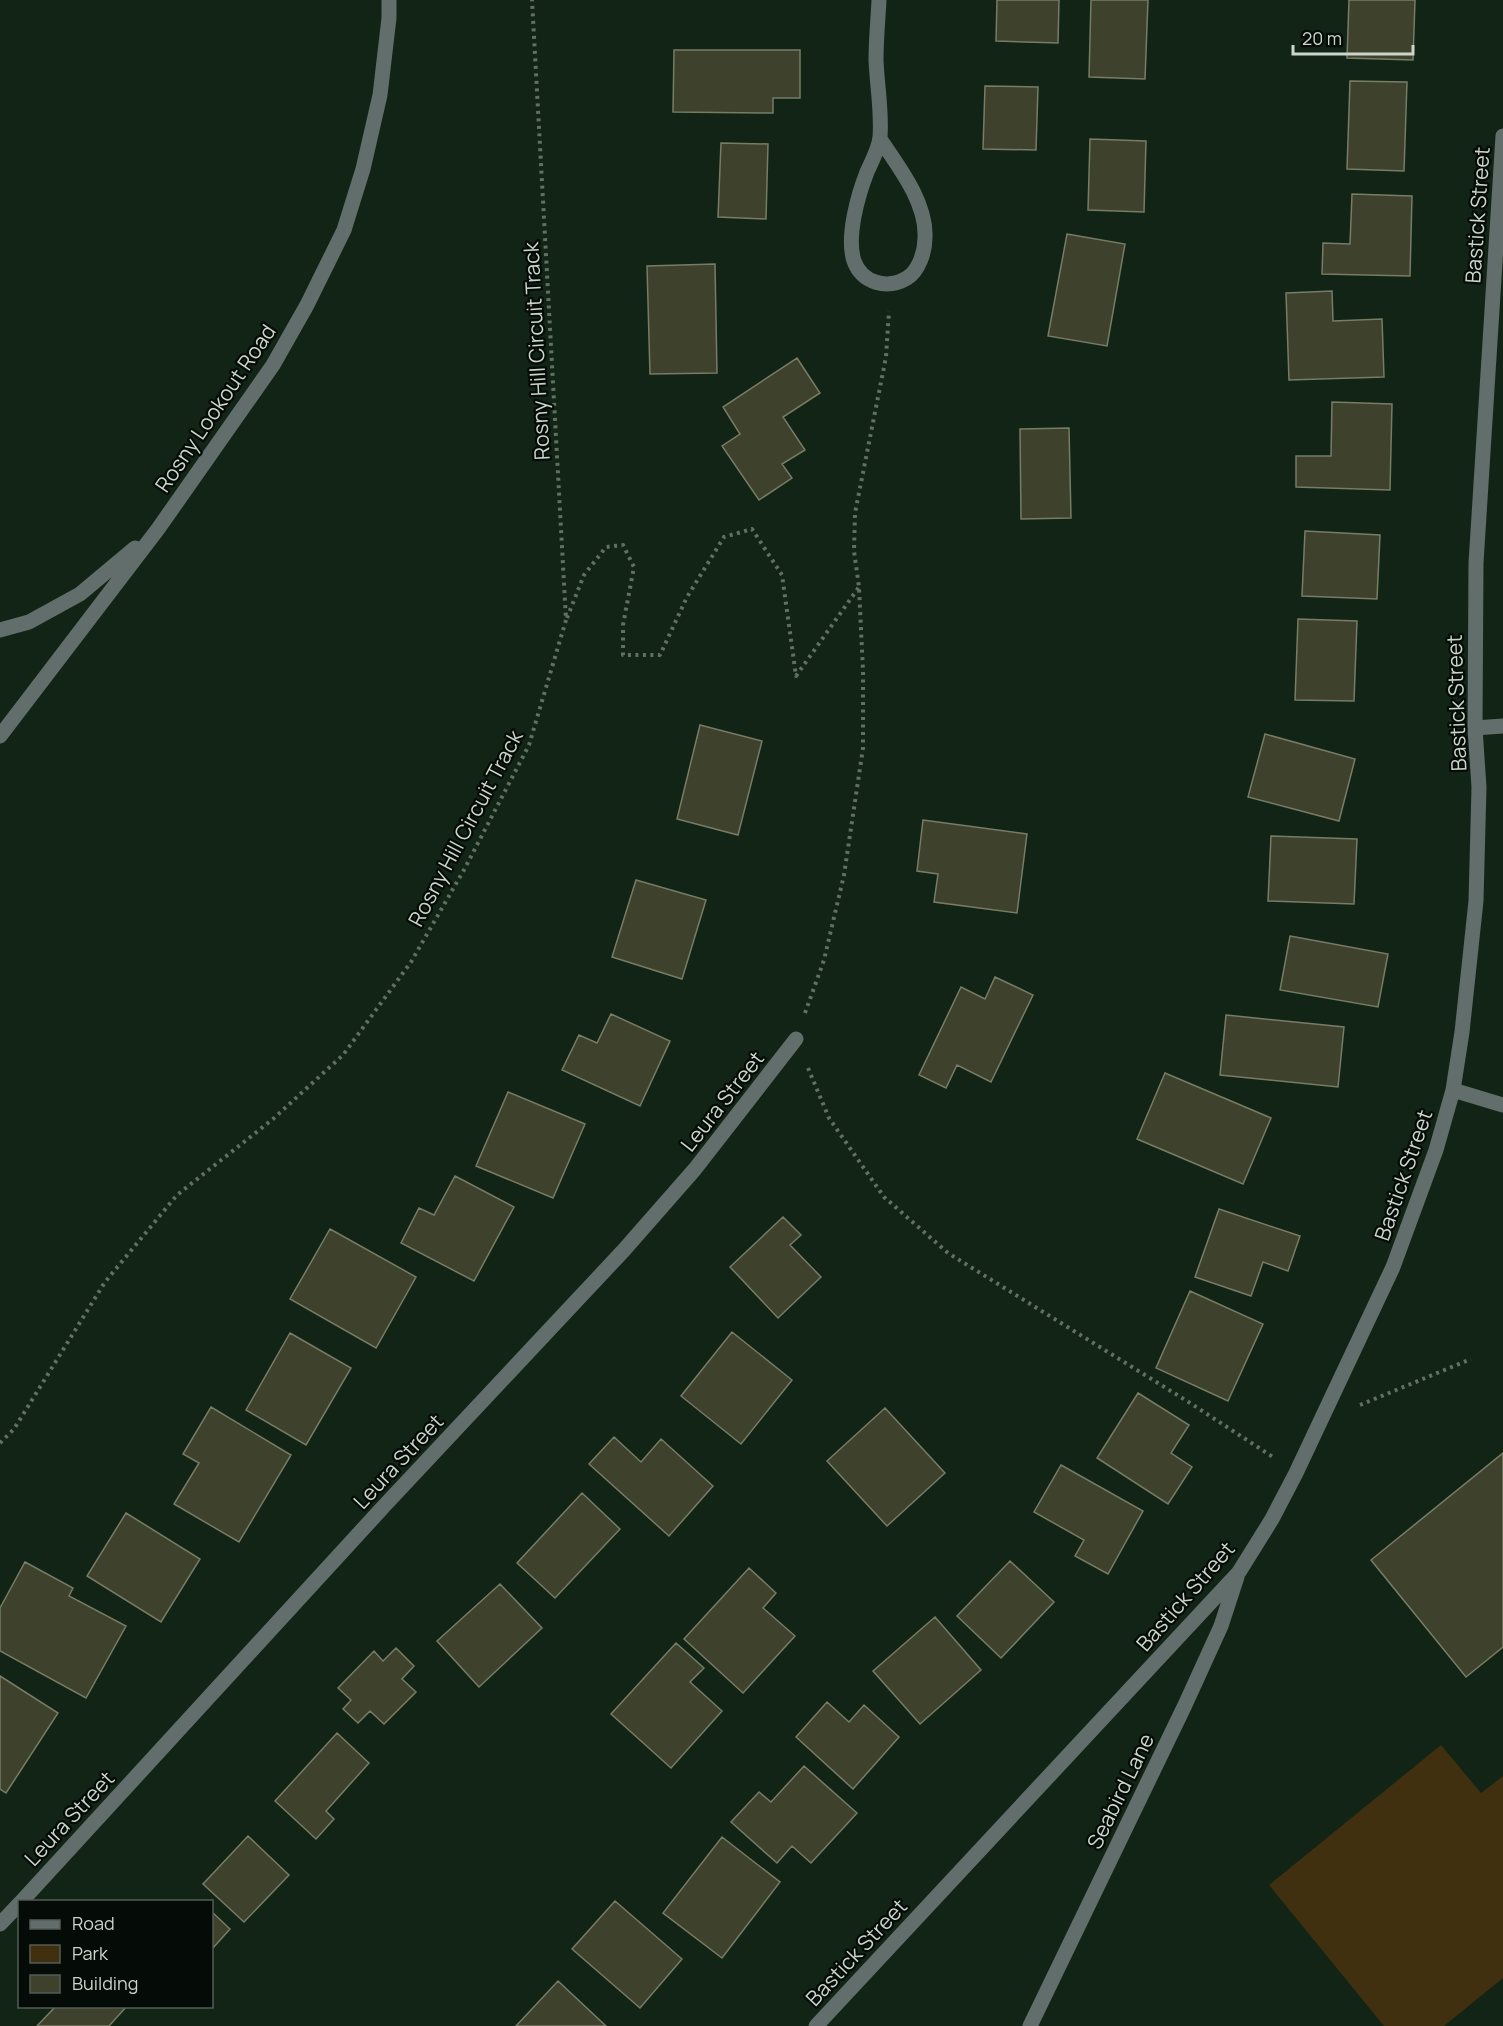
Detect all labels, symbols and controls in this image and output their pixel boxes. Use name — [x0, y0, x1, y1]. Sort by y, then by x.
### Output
scale bar — [1293, 18, 1413, 56]
text: 20 m — [1302, 26, 1342, 50]
street label: Bastick Street — [1458, 146, 1496, 284]
street label: Rosny Hill Circuit Track — [516, 241, 556, 461]
street label: Rosny Lookout Road — [148, 319, 282, 497]
street label: Bastick Street — [1440, 634, 1472, 772]
street label: Rosny Hill Circuit Track — [401, 724, 529, 931]
street label: Leura Street — [674, 1045, 770, 1157]
street label: Bastick Street — [1367, 1106, 1439, 1244]
street label: Leura Street — [347, 1408, 449, 1514]
street label: Bastick Street — [1130, 1535, 1240, 1657]
street label: Seabird Lane — [1080, 1729, 1160, 1853]
street label: Leura Street — [18, 1765, 120, 1871]
street label: Bastick Street — [799, 1892, 913, 2012]
legend — [18, 1900, 213, 2008]
text: Road — [72, 1911, 115, 1935]
text: Park — [72, 1941, 109, 1965]
text: Building — [72, 1971, 138, 1995]

